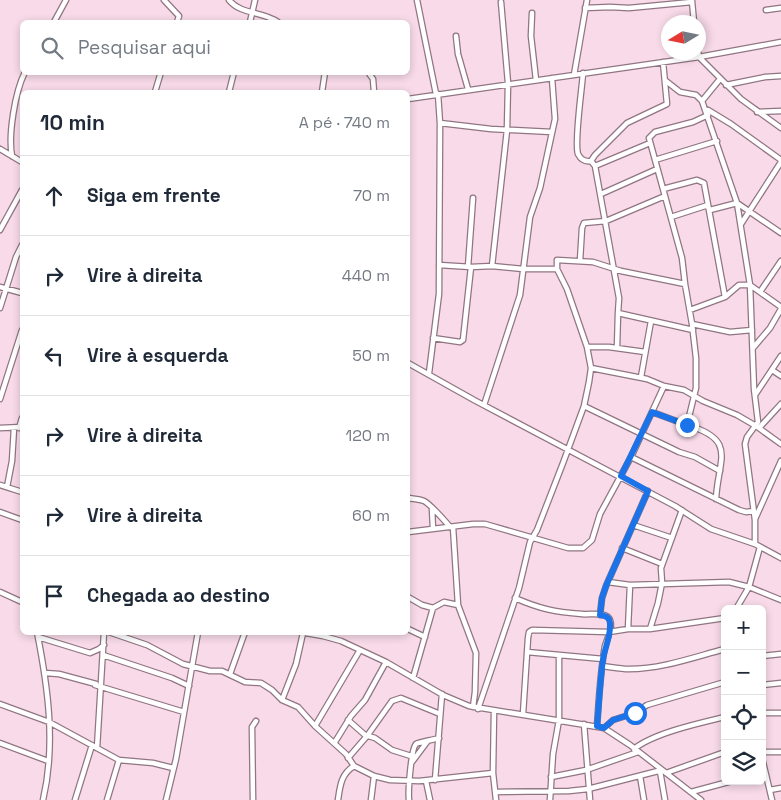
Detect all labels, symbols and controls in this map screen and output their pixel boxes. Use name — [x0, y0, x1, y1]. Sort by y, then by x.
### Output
north arrow — [661, 15, 706, 60]
search box — [20, 20, 410, 75]
icon: search — [38, 34, 66, 62]
text: Pesquisar aqui — [78, 35, 211, 60]
text: 10 min — [40, 109, 105, 136]
text: A pé · 740 m — [299, 112, 390, 133]
icon: ahead — [40, 182, 68, 210]
text: Siga em frente — [87, 183, 221, 208]
text: 70 m — [353, 185, 390, 206]
icon: right — [40, 262, 68, 290]
text: Vire à direita — [87, 263, 203, 288]
text: 440 m — [342, 265, 390, 286]
icon: left — [40, 342, 68, 370]
text: Vire à esquerda — [87, 343, 229, 368]
text: 50 m — [352, 345, 390, 366]
route end — [676, 414, 699, 437]
icon: right — [40, 422, 68, 450]
text: Vire à direita — [87, 423, 203, 448]
text: 120 m — [346, 425, 390, 446]
icon: right — [40, 502, 68, 530]
text: Vire à direita — [87, 503, 203, 528]
text: 60 m — [352, 505, 390, 526]
icon: arrive — [40, 582, 68, 610]
text: Chegada ao destino — [87, 583, 270, 608]
map controls — [721, 605, 766, 785]
button: + — [721, 605, 766, 650]
button: − — [721, 650, 766, 695]
button: locate — [721, 695, 766, 740]
route start — [624, 702, 647, 725]
button: layers — [721, 740, 766, 785]

